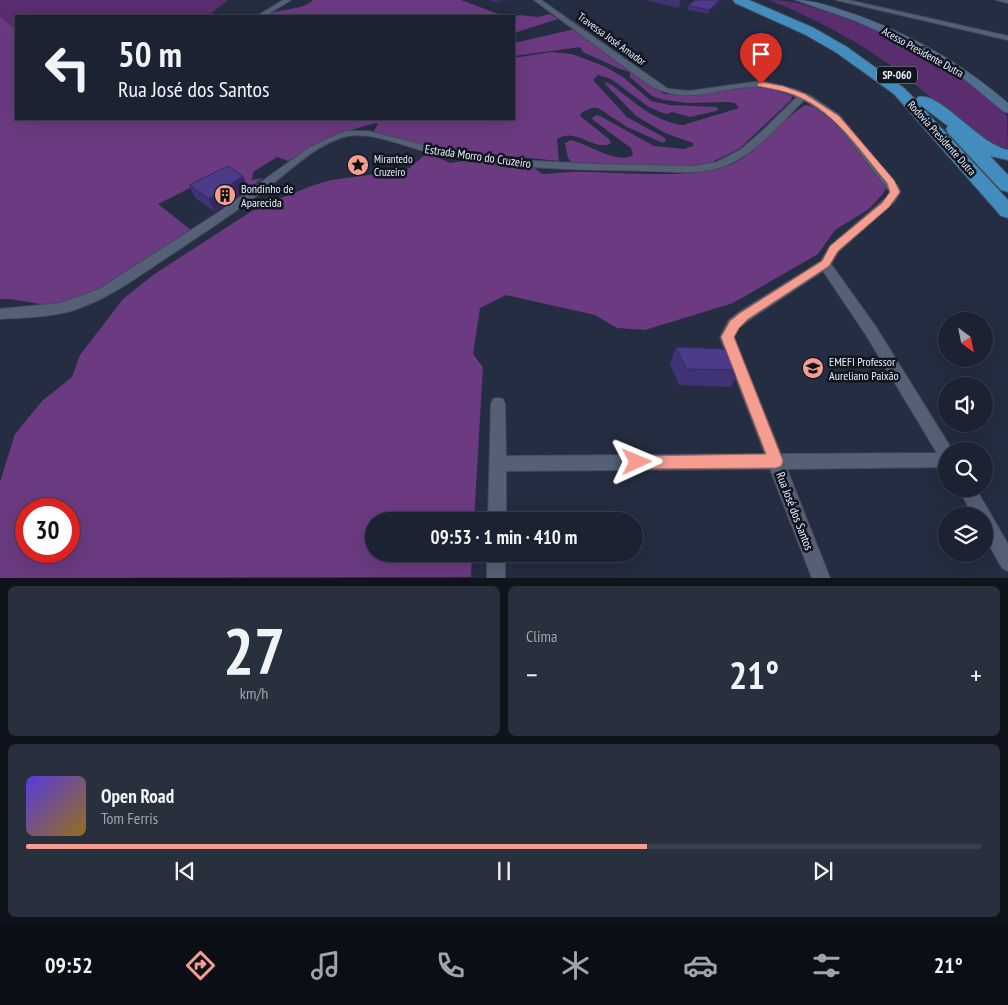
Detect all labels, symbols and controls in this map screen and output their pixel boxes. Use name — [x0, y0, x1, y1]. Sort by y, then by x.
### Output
street label: Travessa José Amador — [575, 9, 649, 69]
street label: Acesso Presidente Dutra — [880, 24, 966, 80]
text: 50 m — [118, 31, 182, 77]
pin — [740, 33, 782, 84]
icon: left — [35, 35, 100, 100]
icon: arrive — [747, 40, 775, 68]
road number: SP-060 — [877, 66, 917, 84]
text: Rua José dos Santos — [118, 75, 269, 103]
street label: Rodovia Presidente Dutra — [905, 98, 979, 178]
street label: Estrada Morro do Cruzeiro — [424, 141, 532, 171]
place label: Mirantedo Cruzeiro — [374, 152, 413, 179]
place icon: Mirantedo Cruzeiro — [346, 153, 370, 177]
place label: Bondinho de Aparecida — [241, 181, 293, 210]
building icon: Bondinho de Aparecida — [213, 183, 237, 207]
north arrow — [938, 312, 992, 368]
map controls — [938, 312, 993, 562]
place label: EMEFI Professor Aureliano Paixão — [829, 354, 899, 383]
school or university icon: EMEFI Professor Aureliano Paixão — [801, 356, 825, 380]
button: sound — [938, 377, 993, 432]
position arrow — [610, 435, 662, 487]
button: search — [938, 442, 993, 497]
street label: Rua José dos Santos — [773, 470, 817, 552]
speed limit sign: 30 — [15, 498, 80, 563]
button: layers — [938, 507, 993, 562]
text: 09:53 · 1 min · 410 m — [431, 525, 577, 549]
text: 27 — [223, 608, 285, 692]
text: Clima — [526, 626, 557, 646]
text: 21° — [729, 650, 779, 699]
text: − — [526, 656, 538, 693]
text: + — [970, 656, 982, 693]
text: km/h — [240, 683, 268, 703]
text: Open Road — [101, 784, 174, 808]
text: Tom Ferris — [101, 808, 158, 828]
icon: previous — [171, 857, 199, 885]
icon: pause — [490, 857, 518, 885]
icon: next — [809, 857, 837, 885]
icon: directions — [183, 948, 218, 983]
icon: music — [308, 948, 343, 983]
icon: phone — [433, 948, 468, 983]
icon: climate — [558, 948, 593, 983]
icon: car — [683, 948, 718, 983]
icon: filters — [809, 948, 844, 983]
text: 09:52 — [45, 951, 93, 979]
text: 21° — [934, 951, 963, 979]

